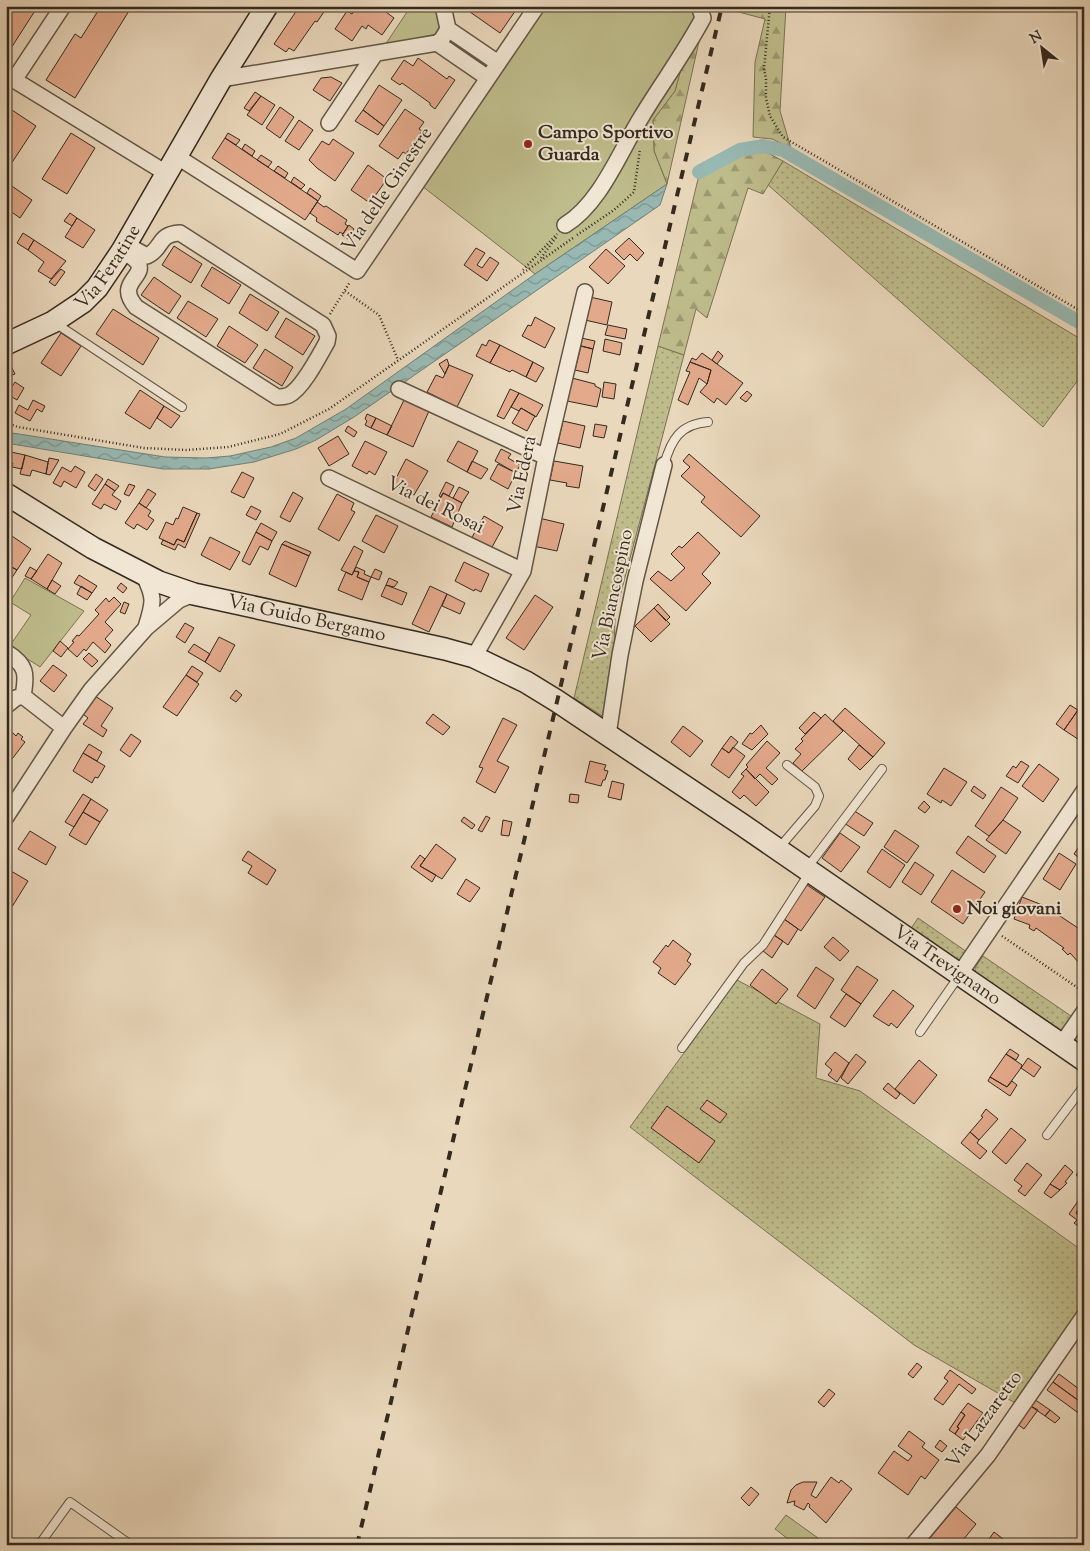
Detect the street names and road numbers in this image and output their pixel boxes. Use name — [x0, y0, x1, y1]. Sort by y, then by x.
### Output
street label: Via delle Ginestre — [336, 122, 440, 258]
street label: Via Feratine — [69, 220, 148, 316]
street label: Via Edera — [502, 433, 544, 517]
street label: Via dei Rosai — [381, 471, 489, 541]
street label: Via Biancospino — [587, 527, 641, 663]
street label: Via Guido Bergamo — [225, 588, 388, 649]
street label: Via Trevignano — [887, 919, 1006, 1012]
street label: Via Lazzaretto — [940, 1366, 1030, 1474]

